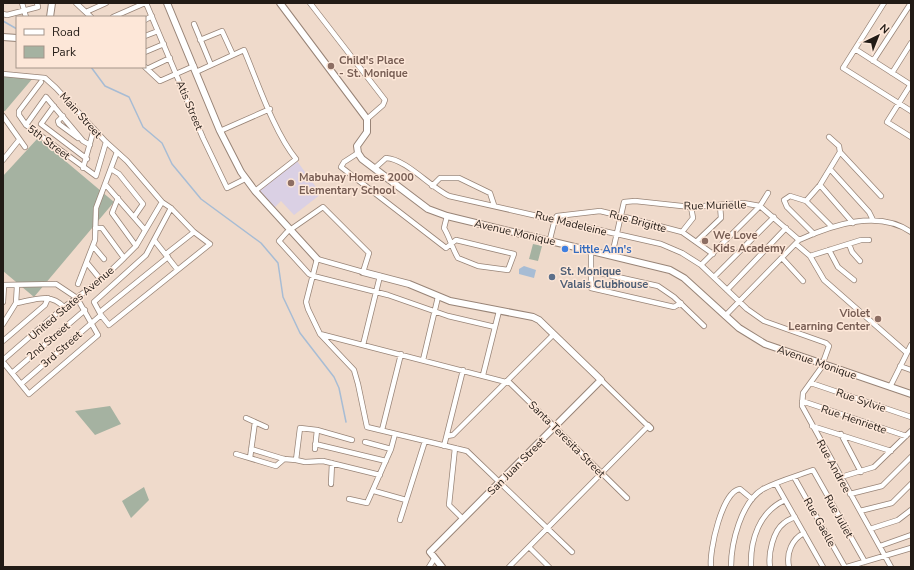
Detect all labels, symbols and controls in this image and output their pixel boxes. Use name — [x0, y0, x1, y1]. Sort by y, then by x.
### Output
legend — [16, 16, 146, 68]
north arrow — [858, 16, 898, 56]
text: N — [876, 21, 893, 37]
text: Road — [52, 24, 80, 40]
text: Park — [52, 44, 77, 60]
place label: Child's Place - St. Monique — [339, 53, 408, 81]
marker: Child's Place - St. Monique — [326, 61, 336, 71]
street label: Atis Street — [172, 78, 207, 132]
street label: Main Street — [56, 89, 105, 142]
street label: 5th Street — [24, 122, 73, 163]
place label: Mabuhay Homes 2000 Elementary School — [299, 170, 414, 198]
marker: Mabuhay Homes 2000 Elementary School — [286, 178, 296, 188]
street label: Rue Murielle — [684, 197, 746, 214]
street label: Rue Madeleine — [533, 207, 608, 240]
street label: Rue Brigitte — [608, 207, 668, 236]
street label: Avenue Monique — [473, 216, 557, 249]
place label: We Love Kids Academy — [713, 228, 786, 256]
marker: We Love Kids Academy — [700, 236, 710, 246]
place label: Little Ann's — [573, 242, 632, 257]
marker: Little Ann's — [560, 244, 570, 254]
street label: United States Avenue — [25, 263, 117, 344]
place label: St. Monique Valais Clubhouse — [559, 264, 648, 292]
marker: St. Monique Valais Clubhouse — [547, 272, 557, 282]
place label: Violet Learning Center — [788, 306, 871, 334]
marker: Violet Learning Center — [873, 314, 883, 324]
street label: 2nd Street — [24, 319, 73, 364]
street label: 3rd Street — [38, 327, 85, 371]
street label: Avenue Monique — [775, 342, 859, 383]
street label: Rue Sylvie — [834, 385, 888, 416]
street label: Santa Teresita Street — [525, 398, 608, 481]
street label: Rue Henriette — [819, 401, 889, 438]
street label: San Juan Street — [484, 434, 549, 499]
street label: Rue Andree — [813, 437, 854, 496]
street label: Rue Juliet — [821, 492, 857, 541]
street label: Rue Gaelle — [800, 495, 839, 550]

